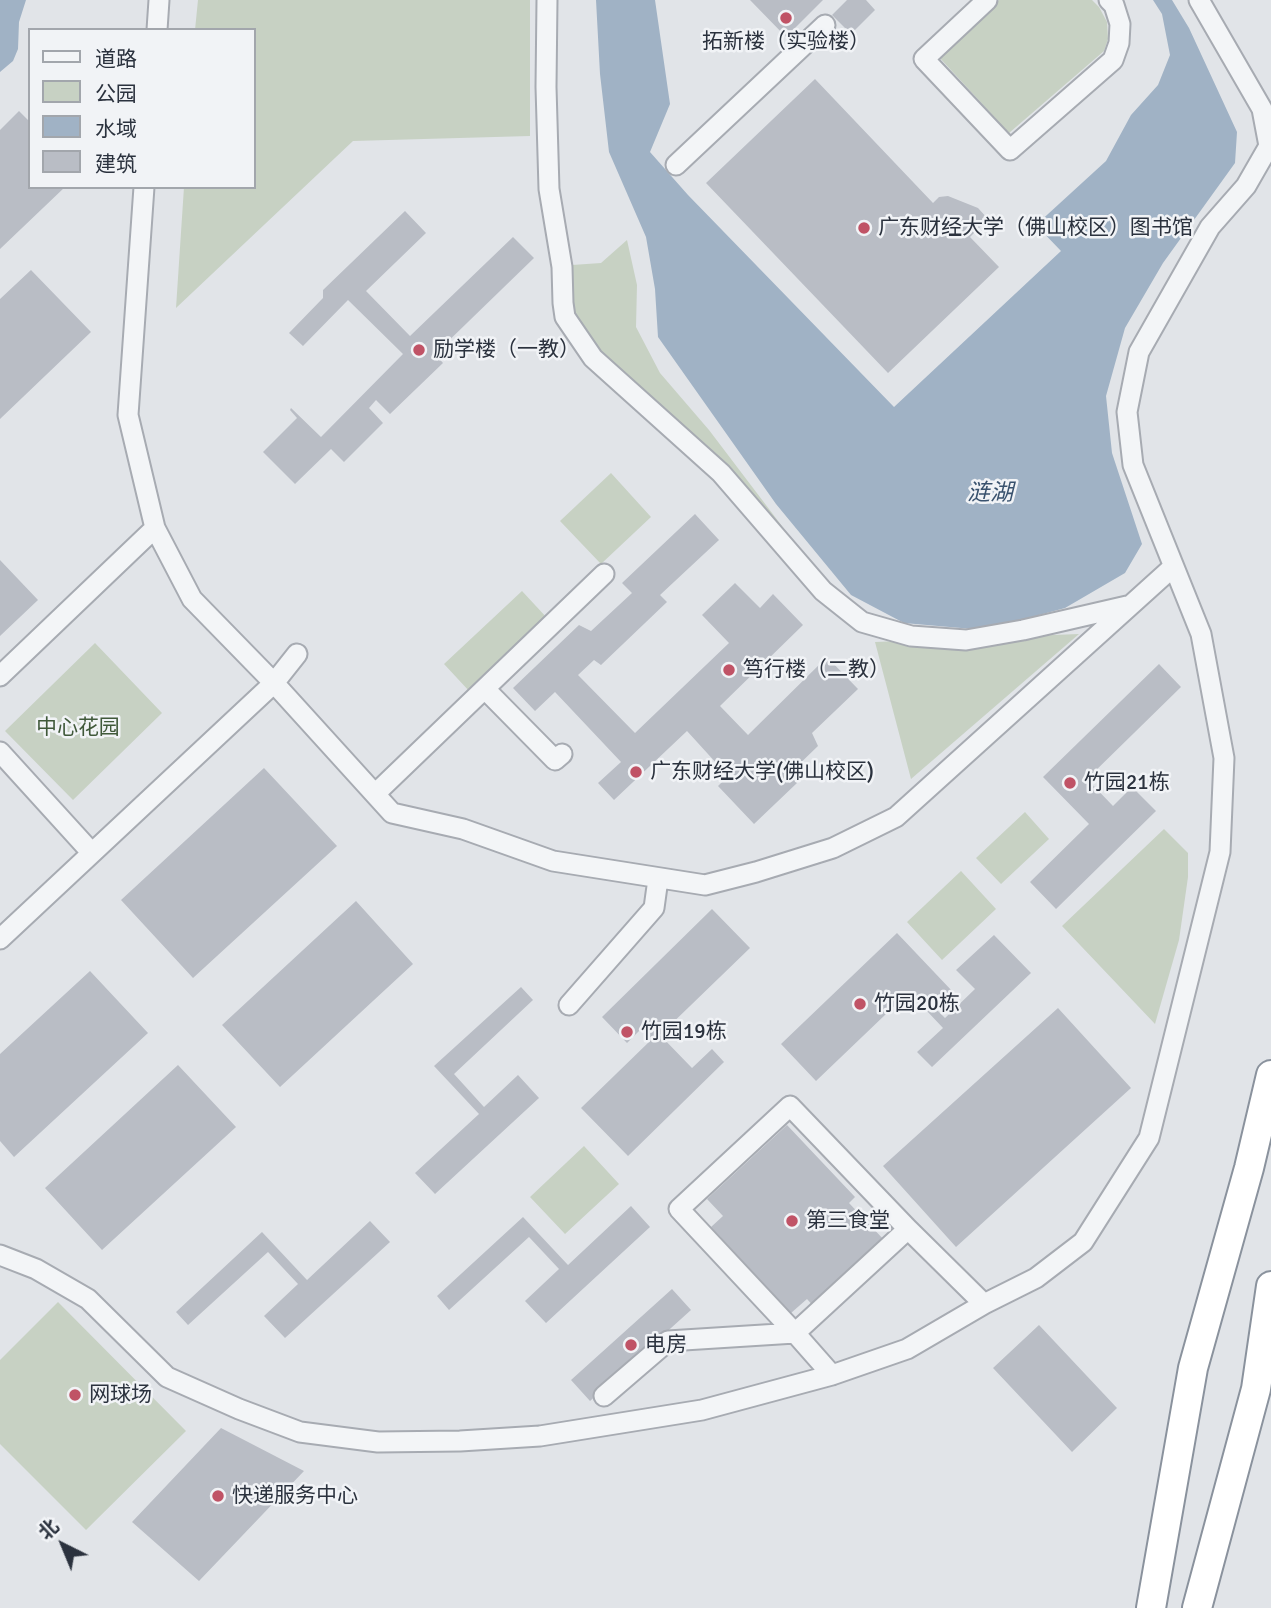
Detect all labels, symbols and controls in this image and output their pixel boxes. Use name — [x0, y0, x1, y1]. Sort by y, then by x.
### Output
marker: 拓新楼（实验楼） — [778, 10, 794, 26]
legend — [28, 28, 256, 189]
place label: 拓新楼（实验楼） — [702, 29, 870, 55]
text: 道路 — [95, 46, 137, 72]
text: 公园 — [95, 81, 137, 107]
text: 水域 — [95, 116, 137, 142]
text: 建筑 — [95, 151, 137, 177]
place label: 广东财经大学（佛山校区）图书馆 — [878, 215, 1193, 241]
marker: 广东财经大学（佛山校区）图书馆 — [856, 220, 872, 236]
place label: 励学楼（一教） — [433, 337, 580, 363]
marker: 励学楼（一教） — [411, 342, 427, 358]
water label: 涟湖 — [967, 480, 1013, 508]
place label: 笃行楼（二教） — [743, 657, 890, 683]
marker: 笃行楼（二教） — [721, 662, 737, 678]
park label: 中心花园 — [36, 715, 120, 741]
place label: 广东财经大学(佛山校区) — [650, 759, 874, 785]
marker: 广东财经大学(佛山校区) — [628, 764, 644, 780]
place label: 竹园21栋 — [1084, 770, 1170, 796]
marker: 竹园21栋 — [1062, 775, 1078, 791]
place label: 竹园20栋 — [874, 991, 960, 1017]
marker: 竹园20栋 — [852, 996, 868, 1012]
place label: 竹园19栋 — [641, 1019, 727, 1045]
marker: 竹园19栋 — [619, 1024, 635, 1040]
place label: 第三食堂 — [806, 1208, 890, 1234]
marker: 第三食堂 — [784, 1213, 800, 1229]
place label: 电房 — [645, 1332, 687, 1358]
marker: 电房 — [623, 1337, 639, 1353]
place label: 网球场 — [89, 1382, 152, 1408]
marker: 网球场 — [67, 1387, 83, 1403]
place label: 快递服务中心 — [232, 1483, 358, 1509]
marker: 快递服务中心 — [210, 1488, 226, 1504]
north arrow — [28, 1510, 98, 1580]
text: 北 — [34, 1514, 64, 1545]

